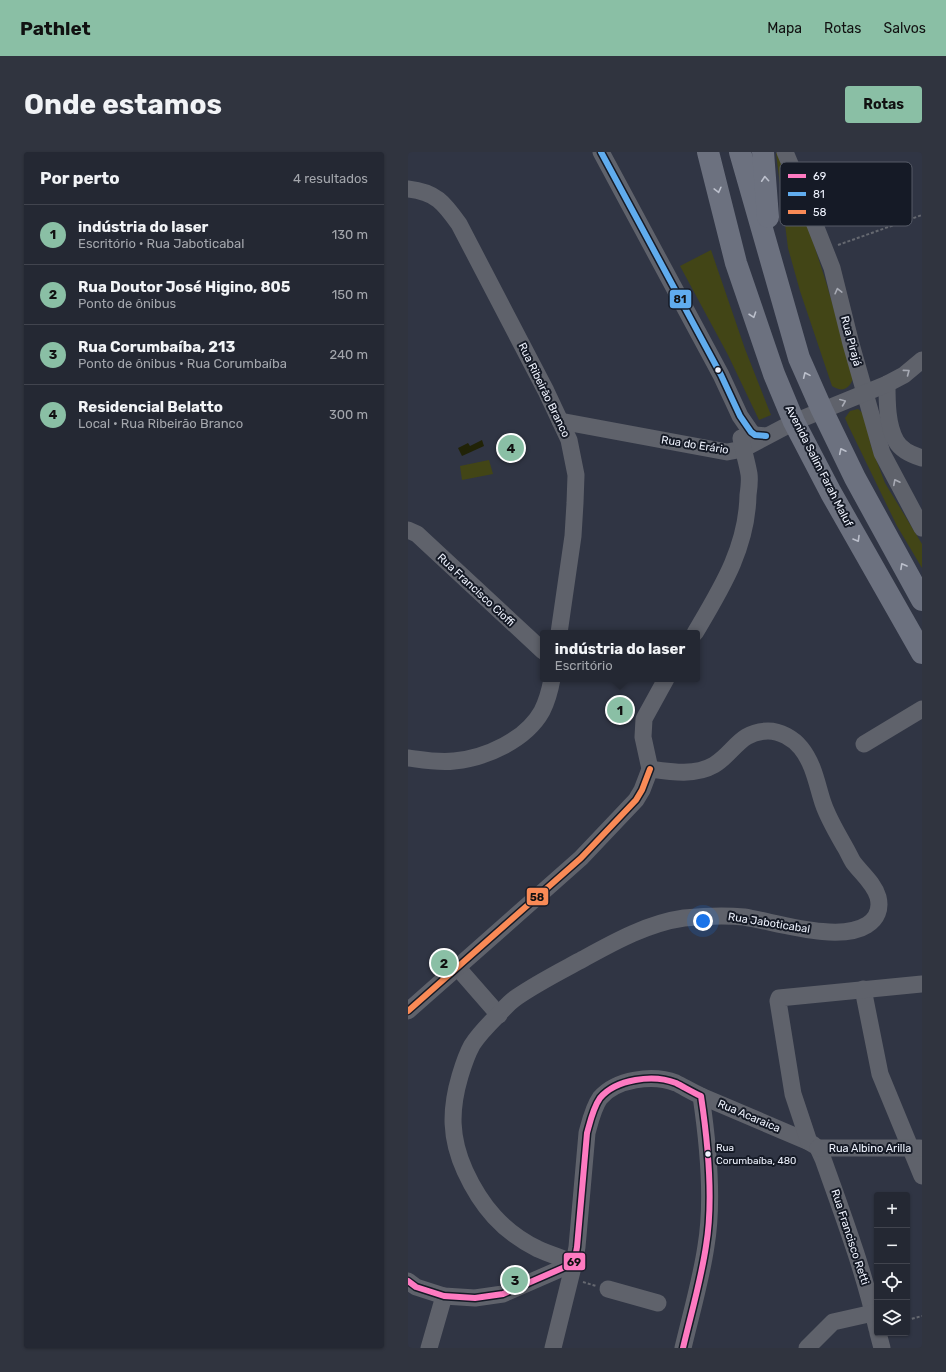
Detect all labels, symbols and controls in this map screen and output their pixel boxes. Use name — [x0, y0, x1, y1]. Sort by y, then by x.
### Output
text: Pathlet — [20, 17, 91, 40]
text: Mapa — [767, 20, 802, 37]
text: Rotas — [824, 20, 861, 37]
text: Salvos — [883, 20, 926, 37]
button: Rotas — [845, 86, 922, 123]
text: Onde estamos — [24, 88, 222, 121]
legend — [780, 162, 912, 226]
text: Por perto — [40, 168, 120, 188]
text: 69 — [813, 170, 826, 183]
text: 4 resultados — [293, 171, 368, 186]
one-way arrow — [761, 176, 770, 182]
one-way arrow — [713, 187, 721, 193]
text: 81 — [813, 188, 825, 201]
text: 58 — [813, 206, 827, 219]
text: indústria do laser — [78, 218, 208, 236]
text: 1 — [50, 227, 56, 242]
text: 130 m — [332, 227, 368, 242]
text: Escritório · Rua Jaboticabal — [78, 236, 244, 251]
text: Rua Doutor José Higino, 805 — [78, 278, 290, 296]
text: 2 — [49, 287, 57, 302]
text: 150 m — [332, 287, 368, 302]
one-way arrow — [834, 288, 843, 295]
line badge: 81 — [669, 289, 692, 309]
text: 81 — [674, 293, 686, 306]
text: Ponto de ônibus — [78, 296, 176, 311]
one-way arrow — [749, 311, 757, 318]
street label: Rua Pirajá — [838, 314, 864, 368]
text: Rua Corumbaíba, 213 — [78, 338, 235, 356]
street label: Rua Ribeirão Branco — [515, 341, 573, 439]
text: 3 — [49, 347, 57, 362]
text: 240 m — [329, 347, 368, 362]
text: Ponto de ônibus · Rua Corumbaíba — [78, 356, 287, 371]
unlabelled marker — [713, 365, 723, 375]
one-way arrow — [903, 370, 910, 377]
one-way arrow — [803, 371, 811, 379]
text: Residencial Belatto — [78, 398, 223, 416]
one-way arrow — [840, 398, 847, 406]
street label: Avenida Salim Farah Maluf — [783, 403, 856, 530]
text: 4 — [49, 407, 57, 422]
text: 300 m — [329, 407, 368, 422]
text: Local · Rua Ribeirão Branco — [78, 416, 243, 431]
pin: 4 — [498, 433, 524, 463]
street label: Rua do Erário — [660, 433, 730, 457]
one-way arrow — [839, 448, 847, 456]
one-way arrow — [893, 478, 901, 486]
one-way arrow — [852, 535, 859, 542]
street label: Rua Francisco Cioffi — [435, 551, 517, 629]
one-way arrow — [900, 563, 907, 570]
popup — [540, 630, 700, 682]
text: indústria do laser — [555, 640, 685, 658]
text: Escritório — [555, 658, 613, 673]
pin: 1 — [607, 695, 633, 725]
line badge: 58 — [526, 887, 549, 906]
text: 58 — [530, 891, 544, 904]
street label: Rua Jaboticabal — [727, 910, 811, 936]
your location — [693, 911, 713, 931]
pin: 2 — [431, 948, 457, 978]
street label: Rua Acaraica — [716, 1097, 782, 1135]
place label: Rua Corumbaíba, 480 — [716, 1142, 796, 1167]
street label: Rua Albino Arilla — [829, 1142, 911, 1155]
marker: Rua Corumbaíba, 480 — [703, 1149, 713, 1159]
street label: Rua Francisco Retti — [828, 1188, 872, 1286]
map controls — [874, 1192, 910, 1336]
button: + — [874, 1192, 910, 1228]
button: − — [874, 1228, 910, 1264]
line badge: 69 — [563, 1252, 586, 1271]
text: 69 — [567, 1256, 581, 1269]
button: locate — [874, 1264, 910, 1300]
pin: 3 — [502, 1265, 528, 1295]
button: layers — [874, 1300, 910, 1336]

